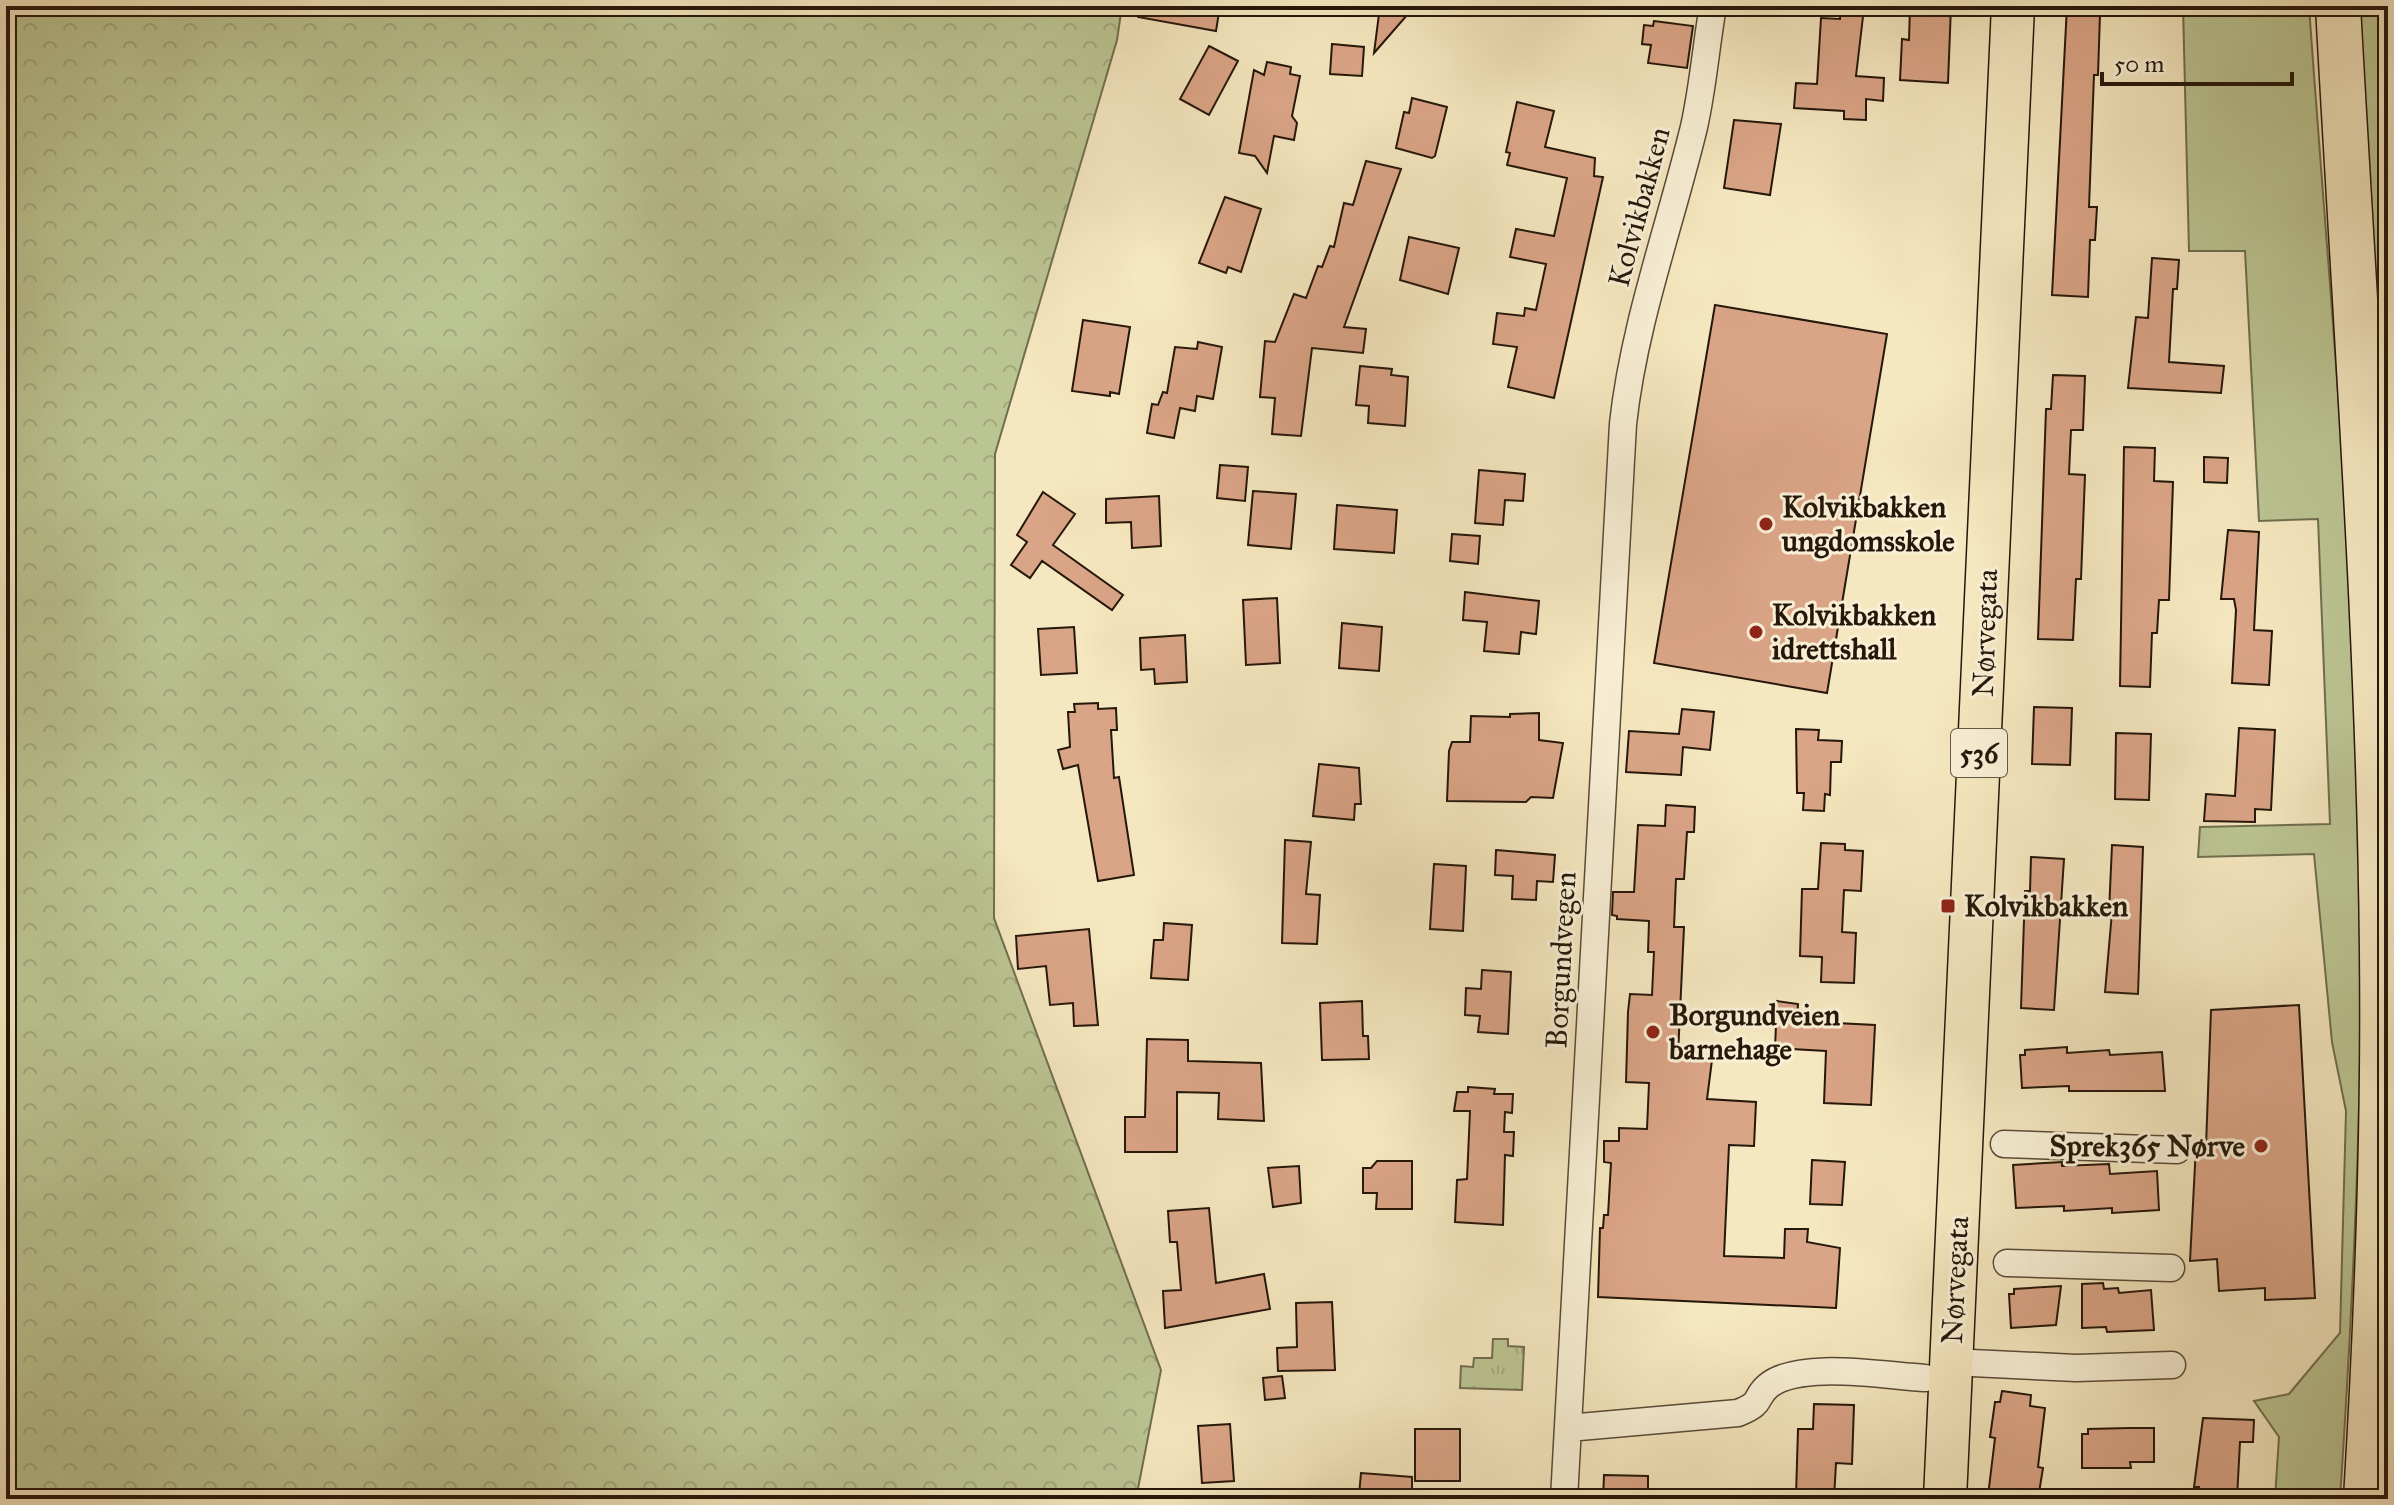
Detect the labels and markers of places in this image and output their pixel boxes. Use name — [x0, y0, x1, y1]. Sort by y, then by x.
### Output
place label: Kolvikbakken ungdomsskole — [1781, 489, 1955, 559]
marker: Kolvikbakken ungdomsskole — [1757, 515, 1775, 533]
place label: Kolvikbakken idrettshall — [1772, 597, 1937, 667]
marker: Kolvikbakken idrettshall — [1747, 623, 1765, 641]
place label: Kolvikbakken — [1964, 888, 2129, 924]
marker: Kolvikbakken — [1939, 897, 1957, 915]
place label: Borgundveien barnehage — [1668, 997, 1841, 1067]
marker: Borgundveien barnehage — [1644, 1023, 1662, 1041]
place label: Sprek365 Nørve — [2049, 1128, 2245, 1164]
marker: Sprek365 Nørve — [2252, 1137, 2270, 1155]

